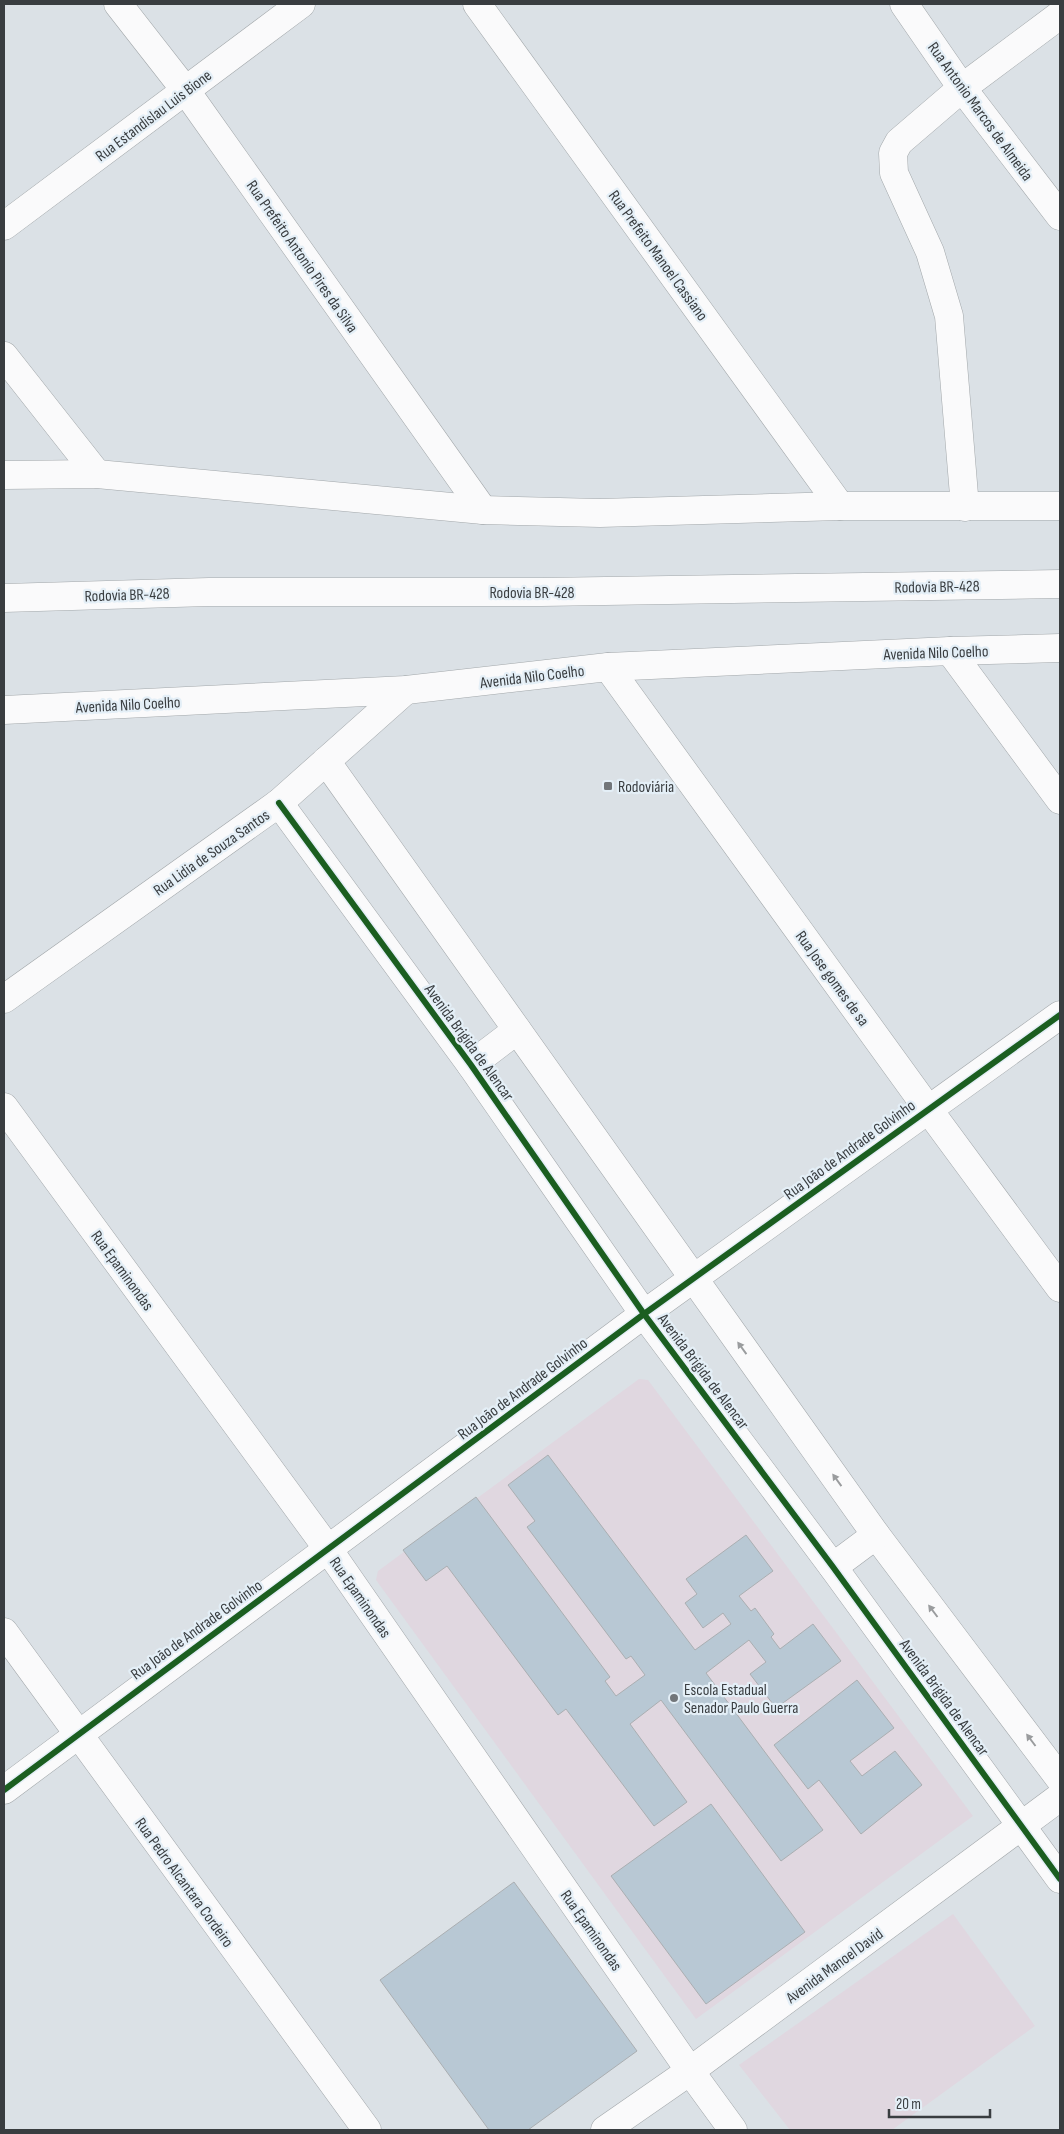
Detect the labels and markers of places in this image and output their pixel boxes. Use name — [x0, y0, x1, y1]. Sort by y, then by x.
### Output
place label: Rodoviária — [618, 778, 674, 797]
marker: Rodoviária — [602, 780, 614, 792]
place label: Escola Estadual Senador Paulo Guerra — [684, 1681, 799, 1718]
marker: Escola Estadual Senador Paulo Guerra — [668, 1692, 680, 1704]

